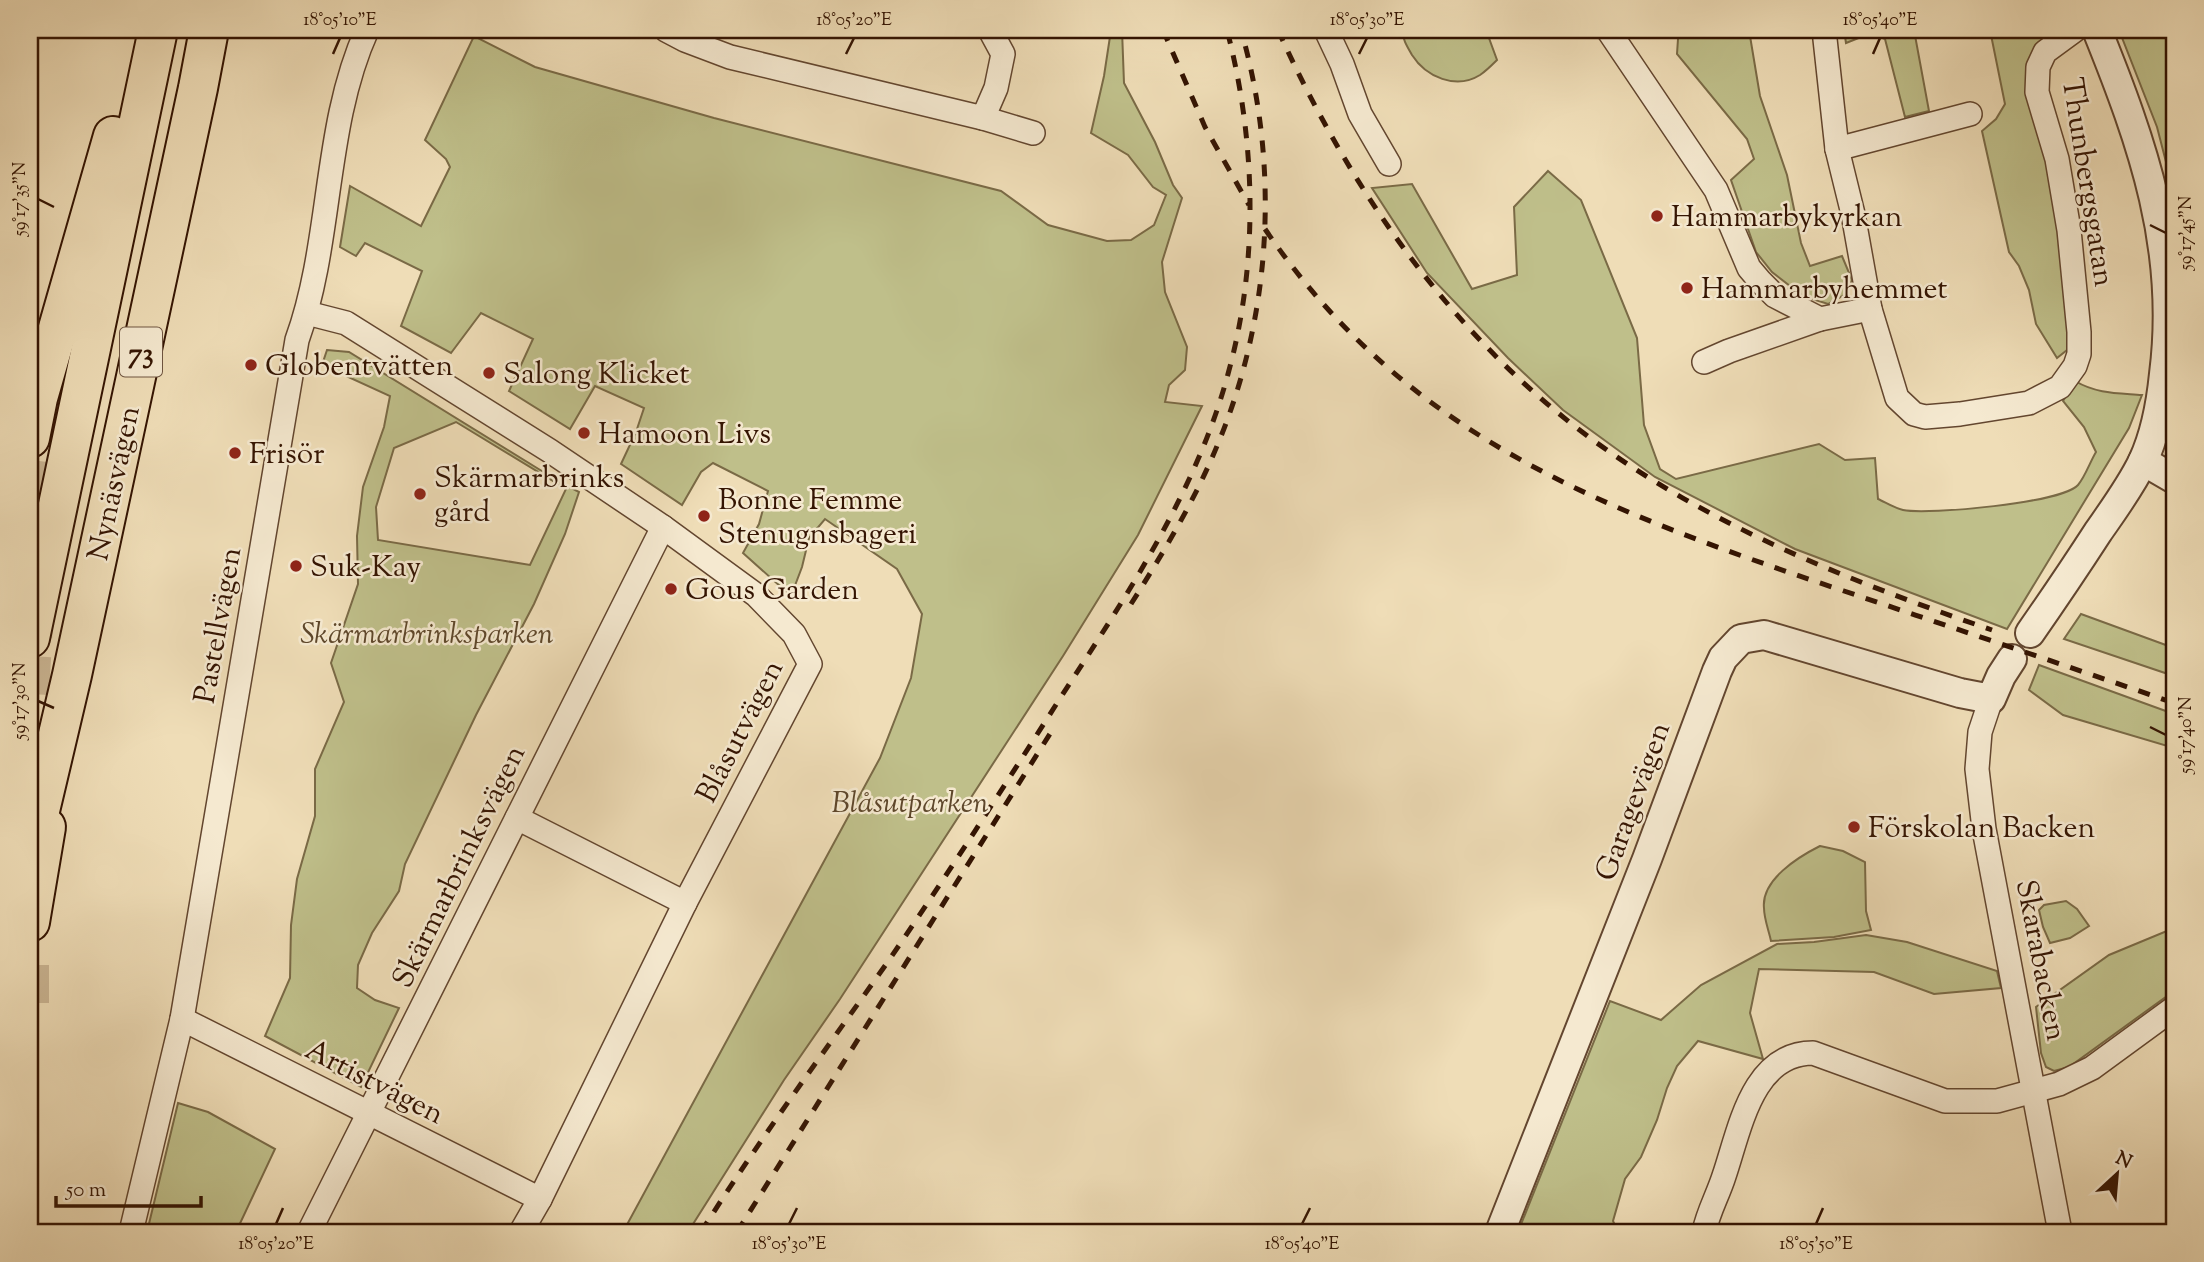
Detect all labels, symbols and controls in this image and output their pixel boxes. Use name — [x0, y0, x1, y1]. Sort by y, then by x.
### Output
text: 18°05'10"E — [303, 8, 377, 34]
text: 18°05'20"E — [816, 8, 892, 34]
text: 18°05'30"E — [1330, 8, 1404, 34]
text: 18°05'40"E — [1843, 8, 1917, 34]
street label: Thunbergsgatan — [2049, 75, 2124, 290]
text: 59°17'35"N — [8, 162, 34, 237]
text: 59°17'45"N — [2174, 196, 2200, 271]
place label: Hammarbykyrkan — [1671, 197, 1903, 240]
marker: Hammarbykyrkan — [1649, 208, 1665, 224]
place label: Hammarbyhemmet — [1701, 269, 1948, 312]
marker: Hammarbyhemmet — [1679, 280, 1695, 296]
road number: 73 — [120, 328, 162, 376]
place label: Globentvätten — [265, 346, 454, 389]
place label: Salong Klicket — [503, 354, 689, 397]
marker: Globentvätten — [243, 357, 259, 373]
marker: Salong Klicket — [481, 365, 497, 381]
street label: Nynäsvägen — [78, 402, 153, 565]
place label: Hamoon Livs — [598, 414, 771, 457]
marker: Hamoon Livs — [576, 425, 592, 441]
place label: Frisör — [249, 434, 324, 477]
marker: Frisör — [227, 445, 243, 461]
place label: Skärmarbrinks gård — [434, 458, 624, 535]
place label: Bonne Femme Stenugnsbageri — [718, 480, 917, 557]
marker: Skärmarbrinks gård — [412, 486, 428, 502]
marker: Bonne Femme Stenugnsbageri — [696, 508, 712, 524]
street label: Pastellvägen — [185, 544, 254, 707]
place label: Suk-Kay — [310, 547, 421, 590]
marker: Suk-Kay — [288, 558, 304, 574]
place label: Gous Garden — [685, 570, 859, 613]
marker: Gous Garden — [663, 581, 679, 597]
park label: Skärmarbrinksparken — [300, 614, 554, 657]
street label: Blåsutvägen — [687, 653, 796, 811]
text: 59°17'30"N — [8, 662, 34, 741]
text: 59°17'40"N — [2174, 696, 2200, 775]
street label: Garagevägen — [1586, 716, 1683, 887]
street label: Skärmarbrinksvägen — [383, 738, 538, 996]
park label: Blåsutparken — [831, 783, 989, 826]
place label: Förskolan Backen — [1868, 808, 2095, 851]
marker: Förskolan Backen — [1846, 819, 1862, 835]
street label: Skarabacken — [2003, 876, 2076, 1045]
street label: Artistvägen — [297, 1030, 451, 1137]
north arrow — [2082, 1140, 2152, 1210]
text: N — [2111, 1146, 2136, 1176]
scale bar — [56, 1164, 201, 1208]
text: 50 m — [65, 1176, 106, 1206]
text: 18°05'20"E — [238, 1232, 314, 1258]
text: 18°05'30"E — [752, 1232, 826, 1258]
text: 18°05'40"E — [1265, 1232, 1339, 1258]
text: 18°05'50"E — [1779, 1232, 1853, 1258]

